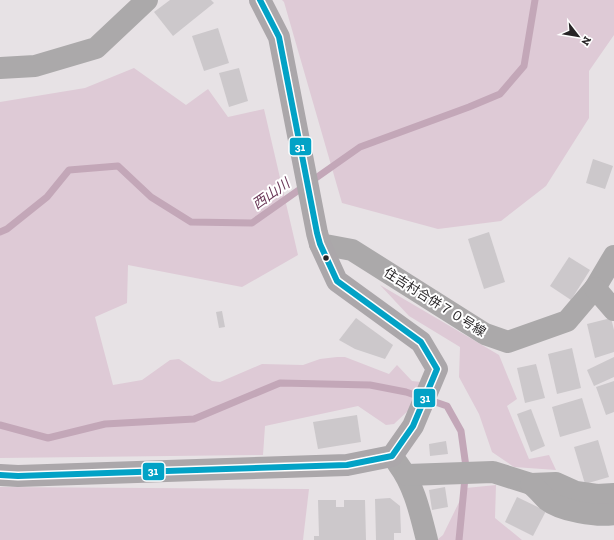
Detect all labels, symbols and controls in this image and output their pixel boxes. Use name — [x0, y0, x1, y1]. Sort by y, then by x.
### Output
north arrow — [558, 16, 598, 56]
text: N — [578, 34, 594, 48]
line badge: 31 — [289, 137, 312, 156]
text: 31 — [295, 141, 306, 154]
water label: 西山川 — [249, 174, 295, 213]
unlabelled marker — [321, 253, 331, 263]
street label: 住吉村合併７０号線 — [381, 265, 489, 339]
line badge: 31 — [413, 388, 436, 408]
text: 31 — [420, 392, 431, 405]
line badge: 31 — [142, 462, 165, 481]
text: 31 — [148, 465, 159, 478]

